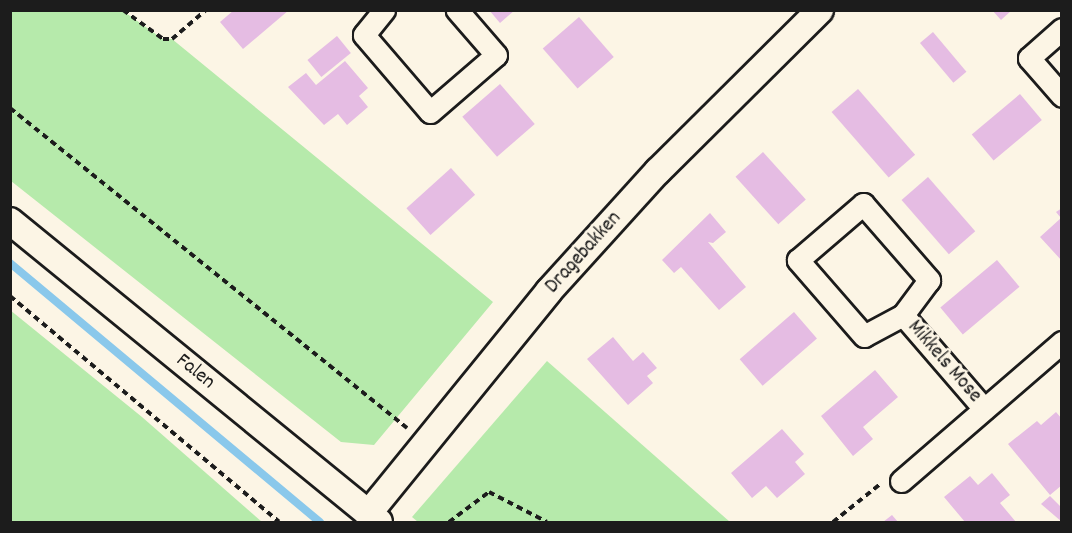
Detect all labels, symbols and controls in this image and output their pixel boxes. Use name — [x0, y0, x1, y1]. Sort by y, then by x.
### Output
street label: Dragebakken — [541, 207, 627, 299]
street label: Mikkels Mose — [901, 316, 987, 408]
street label: Falen — [170, 349, 220, 395]

